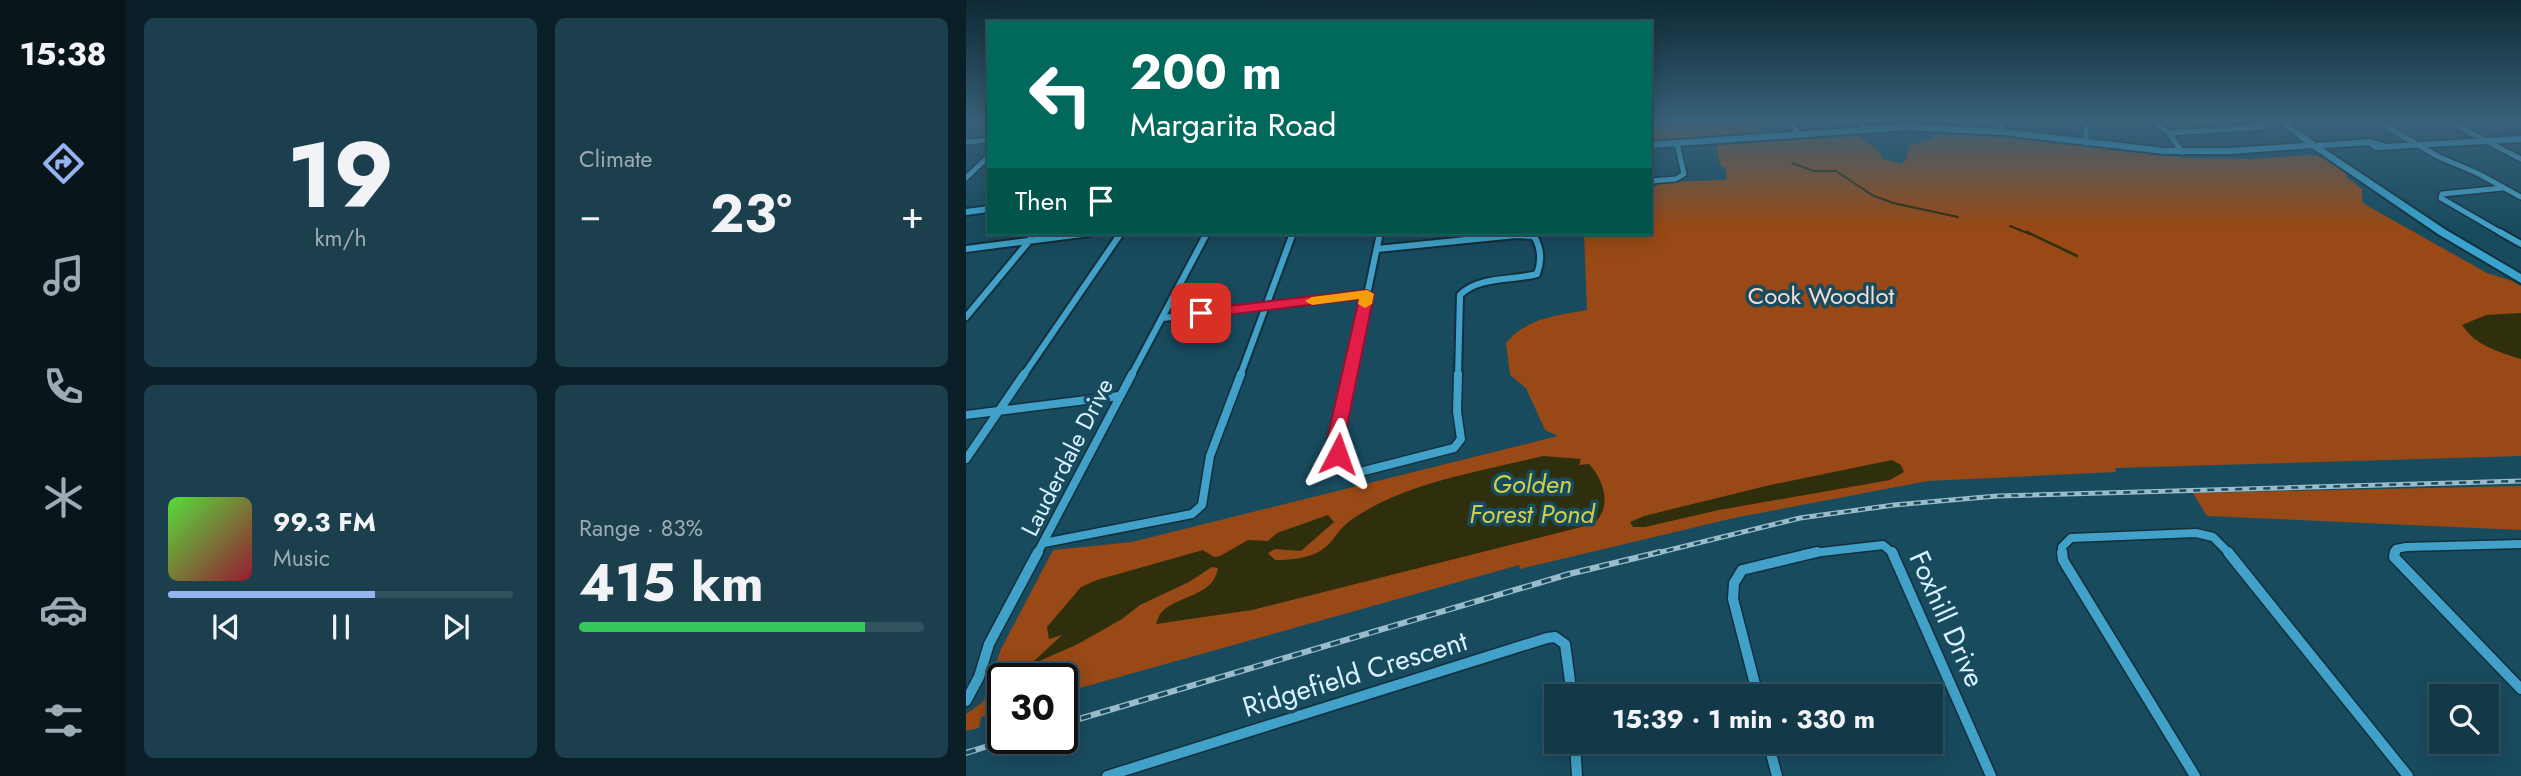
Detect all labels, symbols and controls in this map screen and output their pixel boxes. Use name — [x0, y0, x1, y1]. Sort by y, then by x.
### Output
text: 15:38 — [19, 31, 107, 77]
text: 200 m — [1130, 37, 1282, 107]
icon: left — [1015, 49, 1106, 140]
text: Margarita Road — [1130, 102, 1336, 148]
text: 19 — [287, 110, 394, 241]
icon: directions — [39, 139, 88, 188]
text: Climate — [579, 142, 652, 176]
text: 23° — [710, 176, 792, 252]
text: Then — [1015, 182, 1068, 220]
icon: arrive — [1082, 182, 1120, 220]
text: − — [579, 187, 601, 242]
text: + — [901, 187, 924, 242]
text: km/h — [315, 221, 366, 255]
icon: music — [39, 251, 88, 300]
park label: Cook Woodlot — [1748, 278, 1894, 313]
pin — [1171, 283, 1231, 343]
icon: arrive — [1182, 294, 1220, 332]
icon: phone — [39, 362, 88, 411]
street label: Lauderdale Drive — [1012, 372, 1122, 542]
position arrow — [1301, 417, 1375, 491]
water label: Golden Forest Pond — [1469, 465, 1596, 533]
icon: climate — [39, 473, 88, 522]
text: 99.3 FM — [273, 503, 376, 541]
text: Range · 83% — [579, 511, 703, 545]
text: Music — [273, 541, 330, 575]
street label: Foxhill Drive — [1899, 544, 1995, 694]
text: 415 km — [579, 545, 764, 621]
icon: car — [39, 585, 88, 634]
icon: previous — [207, 608, 245, 646]
icon: pause — [322, 608, 360, 646]
icon: next — [437, 608, 475, 646]
street label: Ridgefield Crescent — [1238, 620, 1473, 728]
speed limit sign: 30 — [987, 663, 1078, 754]
map controls — [2429, 684, 2499, 754]
button: search — [2429, 684, 2499, 754]
icon: filters — [39, 696, 88, 745]
text: 15:39 · 1 min · 330 m — [1612, 700, 1875, 738]

